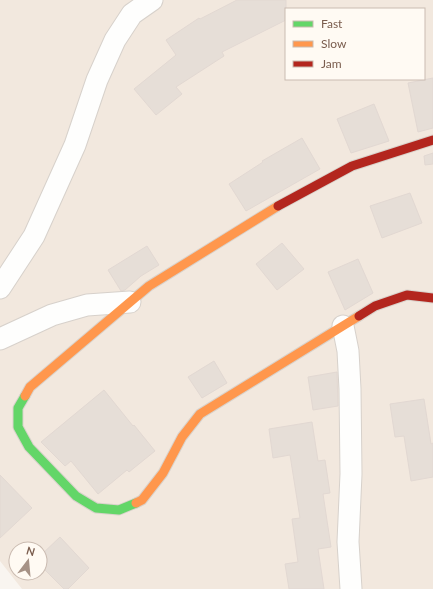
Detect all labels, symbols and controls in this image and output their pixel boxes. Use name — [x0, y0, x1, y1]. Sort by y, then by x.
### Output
legend — [285, 8, 425, 80]
text: Fast — [321, 16, 343, 31]
text: Slow — [321, 36, 347, 51]
text: Jam — [321, 56, 342, 71]
north arrow — [8, 541, 48, 581]
text: N — [25, 543, 37, 558]

